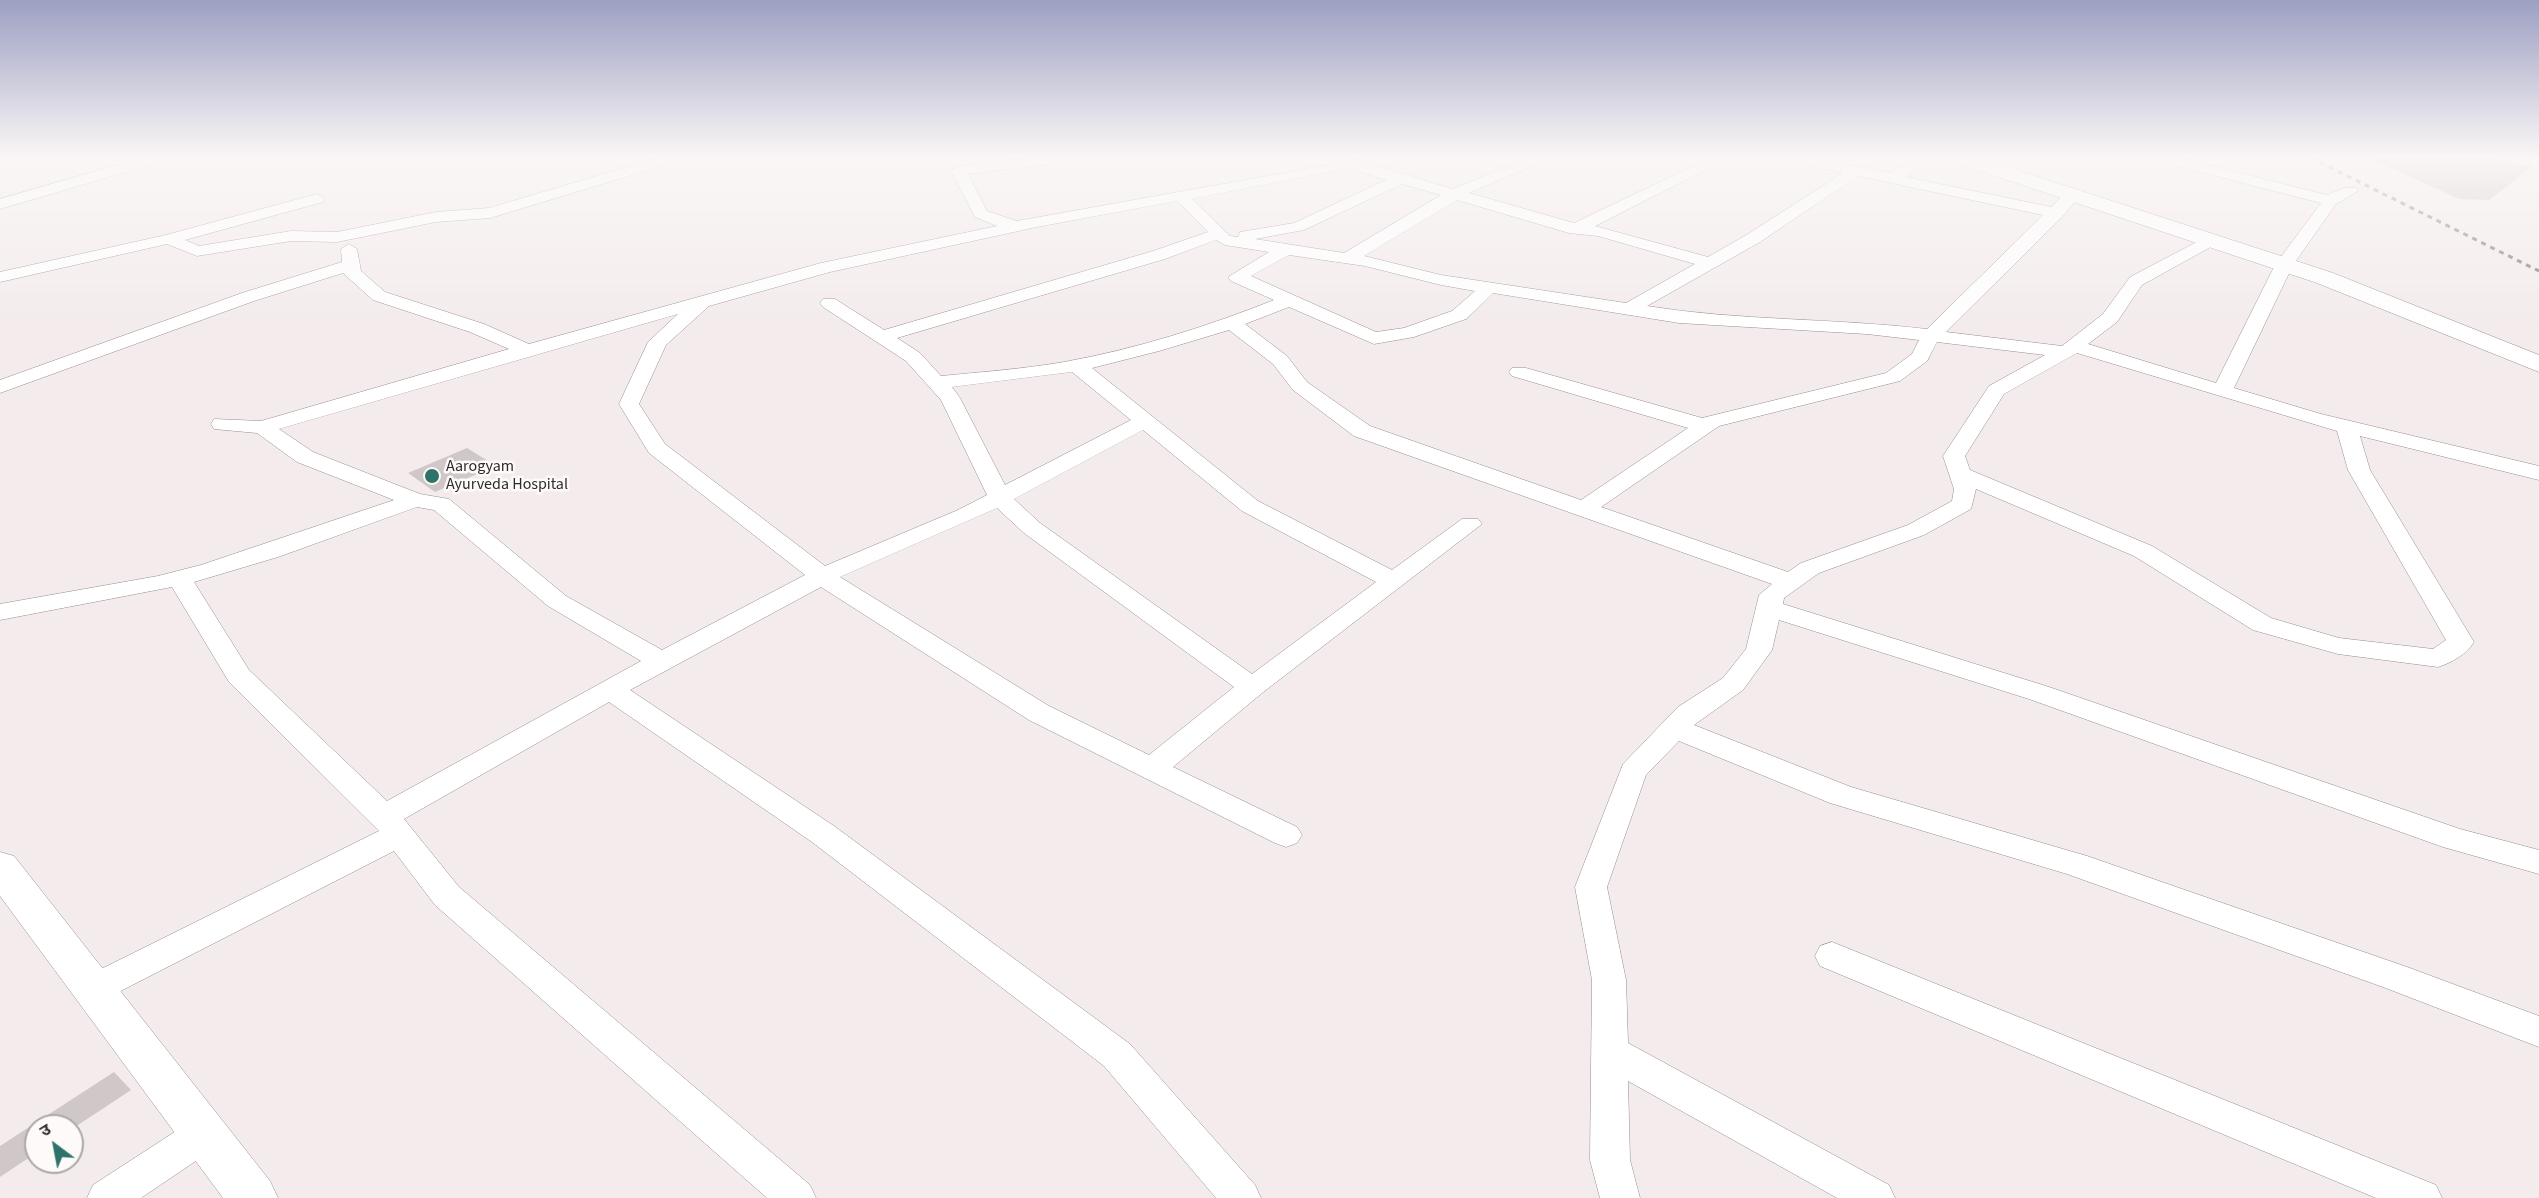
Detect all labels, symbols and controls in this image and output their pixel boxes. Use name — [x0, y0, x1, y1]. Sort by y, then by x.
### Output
place label: Aarogyam Ayurveda Hospital — [446, 457, 568, 495]
marker: Aarogyam Ayurveda Hospital — [423, 467, 441, 485]
north arrow — [24, 1114, 84, 1174]
text: उ — [36, 1119, 55, 1142]

